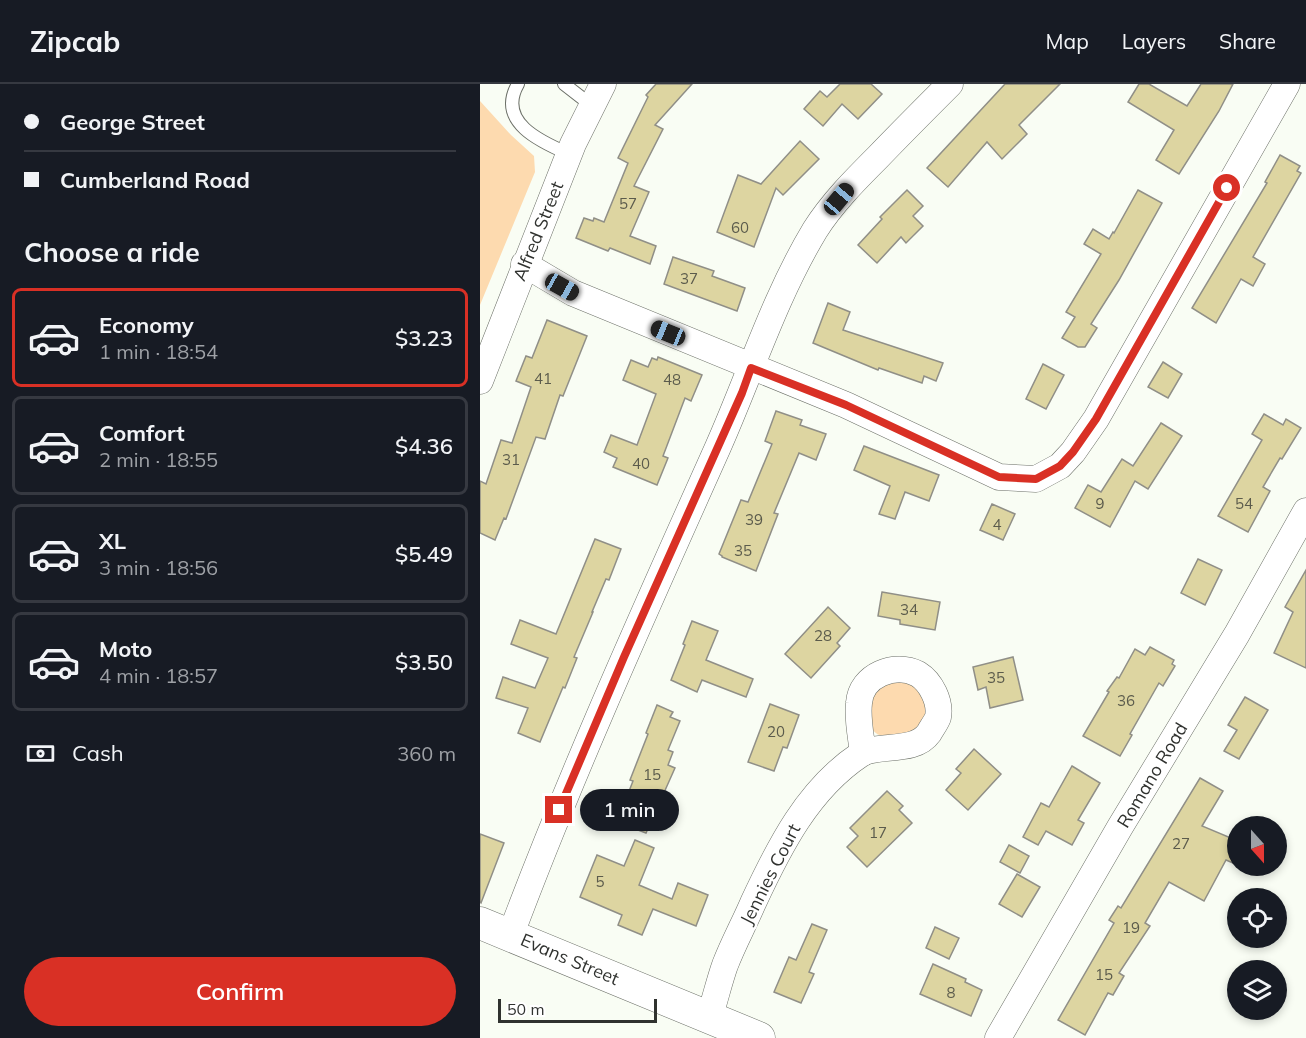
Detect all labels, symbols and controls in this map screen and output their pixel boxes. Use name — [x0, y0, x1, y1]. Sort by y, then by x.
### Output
text: Zipcab — [30, 24, 120, 59]
text: Map — [1046, 28, 1089, 54]
text: Layers — [1122, 28, 1186, 54]
text: Share — [1219, 28, 1276, 54]
text: George Street — [60, 108, 205, 136]
text: Cumberland Road — [60, 166, 250, 194]
route start — [1213, 174, 1240, 201]
street label: Alfred Street — [508, 178, 568, 284]
car — [821, 179, 857, 219]
house number: 57 — [619, 194, 637, 213]
house number: 60 — [731, 218, 749, 237]
text: Choose a ride — [24, 235, 200, 269]
house number: 37 — [680, 269, 698, 288]
car — [542, 270, 582, 304]
icon: car — [27, 311, 81, 365]
text: Economy — [99, 311, 194, 339]
car — [648, 318, 688, 348]
text: $3.23 — [395, 324, 453, 352]
text: 1 min · 18:54 — [99, 339, 218, 364]
house number: 41 — [534, 369, 552, 388]
house number: 48 — [663, 370, 681, 389]
icon: car — [27, 419, 81, 473]
text: Comfort — [99, 419, 185, 447]
text: $4.36 — [395, 432, 453, 460]
text: 2 min · 18:55 — [99, 447, 218, 472]
house number: 31 — [502, 450, 520, 469]
house number: 40 — [632, 454, 650, 473]
house number: 9 — [1095, 494, 1105, 513]
house number: 54 — [1235, 494, 1253, 513]
house number: 39 — [745, 510, 763, 529]
house number: 4 — [992, 515, 1002, 534]
icon: car — [27, 527, 81, 581]
text: XL — [99, 527, 126, 555]
text: $5.49 — [395, 540, 453, 568]
house number: 35 — [734, 541, 752, 560]
text: 3 min · 18:56 — [99, 555, 218, 580]
house number: 34 — [900, 600, 918, 619]
house number: 28 — [814, 626, 832, 645]
icon: car — [27, 635, 81, 689]
text: Moto — [99, 635, 152, 663]
text: $3.50 — [395, 648, 453, 676]
text: 4 min · 18:57 — [99, 663, 218, 688]
house number: 35 — [987, 668, 1005, 687]
house number: 36 — [1117, 691, 1135, 710]
street label: Romano Road — [1112, 718, 1192, 832]
house number: 20 — [767, 722, 785, 741]
icon: cash — [24, 737, 57, 770]
text: Cash — [72, 739, 124, 767]
text: 360 m — [397, 741, 456, 766]
house number: 15 — [643, 765, 661, 784]
callout: 1 min — [580, 789, 679, 831]
route end — [545, 796, 572, 823]
text: 1 min — [604, 797, 655, 822]
north arrow — [1227, 816, 1287, 876]
map controls — [1227, 816, 1287, 1020]
street label: Jennies Court — [735, 820, 805, 928]
house number: 17 — [869, 823, 887, 842]
house number: 27 — [1172, 834, 1190, 853]
house number: 5 — [595, 872, 605, 891]
button: locate — [1227, 888, 1287, 948]
house number: 19 — [1122, 918, 1140, 937]
street label: Evans Street — [517, 928, 623, 990]
button: Confirm — [24, 957, 456, 1026]
button: layers — [1227, 960, 1287, 1020]
house number: 15 — [1095, 965, 1113, 984]
house number: 8 — [946, 983, 956, 1002]
scale bar — [498, 996, 657, 1024]
text: 50 m — [507, 999, 544, 1019]

